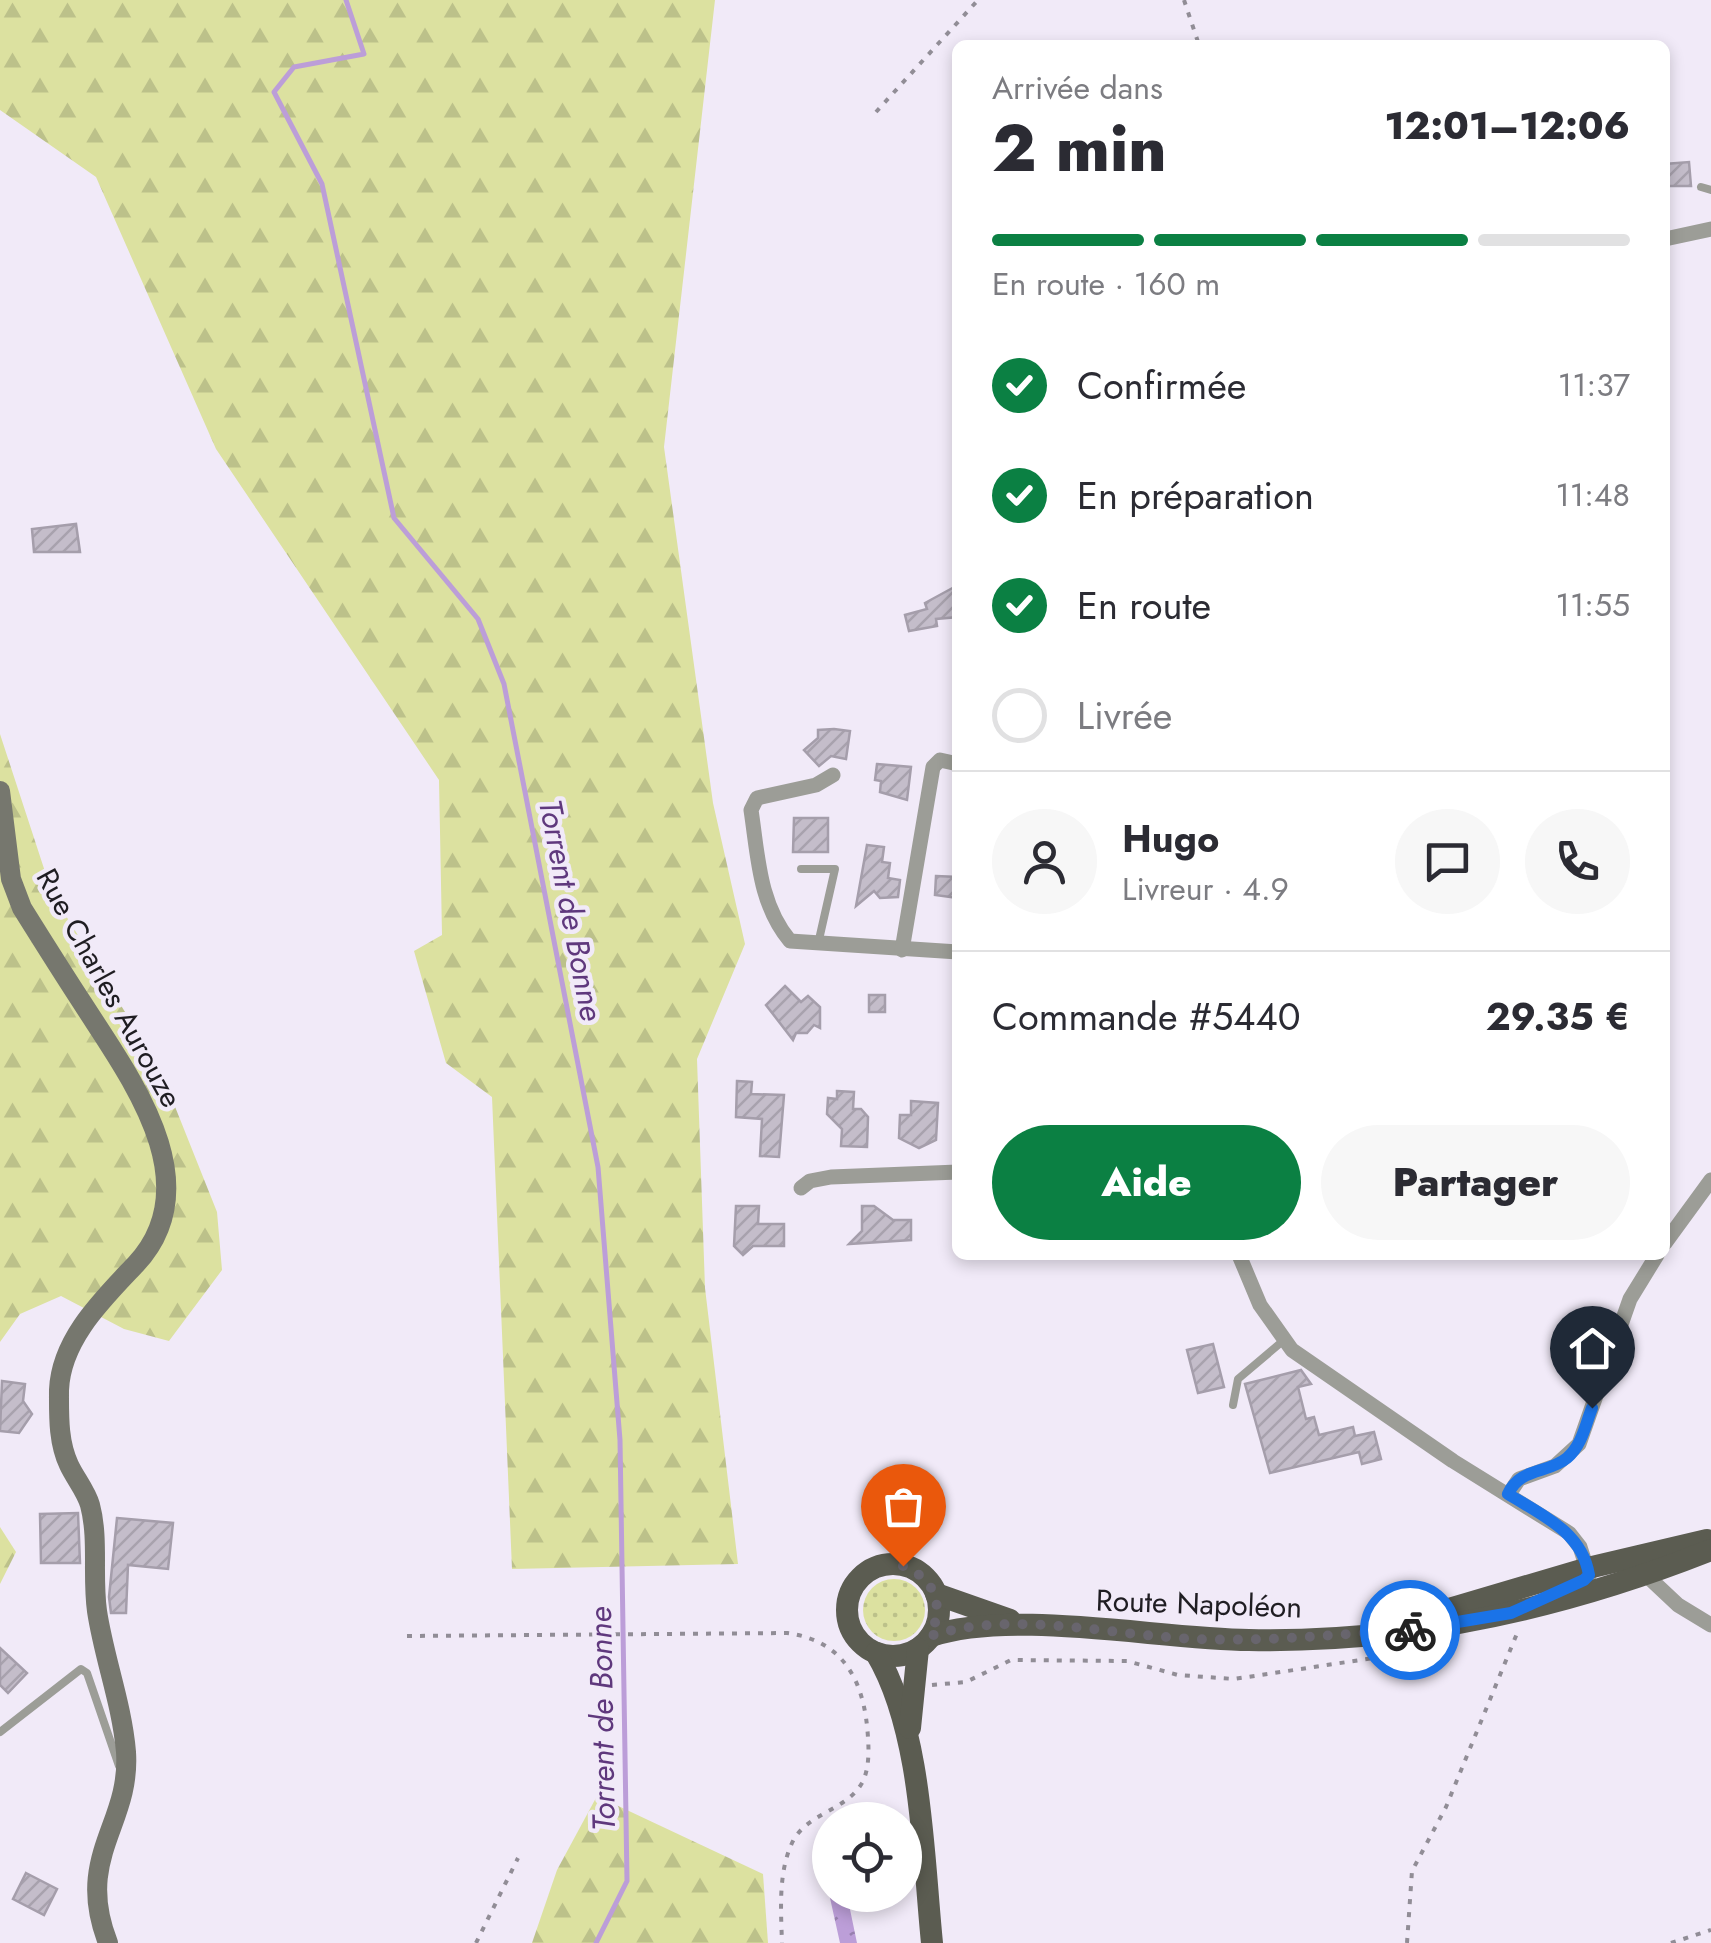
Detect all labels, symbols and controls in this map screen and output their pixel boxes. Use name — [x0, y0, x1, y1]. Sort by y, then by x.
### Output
text: Arrivée dans — [992, 65, 1163, 111]
text: 12:01–12:06 — [1385, 98, 1630, 153]
text: 2 min — [992, 101, 1167, 195]
text: En route · 160 m — [992, 261, 1220, 307]
icon: check — [992, 358, 1047, 413]
text: Confirmée — [1077, 358, 1246, 413]
text: 11:37 — [1558, 362, 1630, 408]
icon: check — [992, 468, 1047, 523]
text: En préparation — [1077, 468, 1314, 523]
text: 11:48 — [1555, 472, 1630, 518]
icon: check — [992, 578, 1047, 633]
text: En route — [1077, 578, 1211, 633]
text: 11:55 — [1556, 582, 1630, 628]
text: Livrée — [1077, 688, 1172, 743]
water label: Torrent de Bonne — [527, 795, 615, 1025]
button: person — [992, 809, 1097, 914]
button: chat — [1395, 809, 1500, 914]
button: phone — [1525, 809, 1630, 914]
text: Hugo — [1122, 811, 1219, 866]
street label: Rue Charles Aurouze — [26, 860, 193, 1115]
text: Livreur · 4.9 — [1122, 866, 1289, 912]
text: Commande #5440 — [992, 989, 1300, 1044]
text: 29.35 € — [1486, 989, 1630, 1044]
button: Aide — [992, 1125, 1301, 1240]
button: Partager — [1321, 1125, 1630, 1240]
pin — [1550, 1306, 1635, 1409]
icon: home — [1565, 1321, 1620, 1376]
pin — [861, 1464, 946, 1567]
icon: bag — [876, 1479, 931, 1534]
street label: Route Napoléon — [1095, 1578, 1303, 1629]
courier — [1360, 1580, 1460, 1680]
icon: bike — [1383, 1603, 1438, 1658]
water label: Torrent de Bonne — [577, 1606, 627, 1832]
map controls — [812, 1802, 922, 1912]
button: locate — [812, 1802, 922, 1912]

